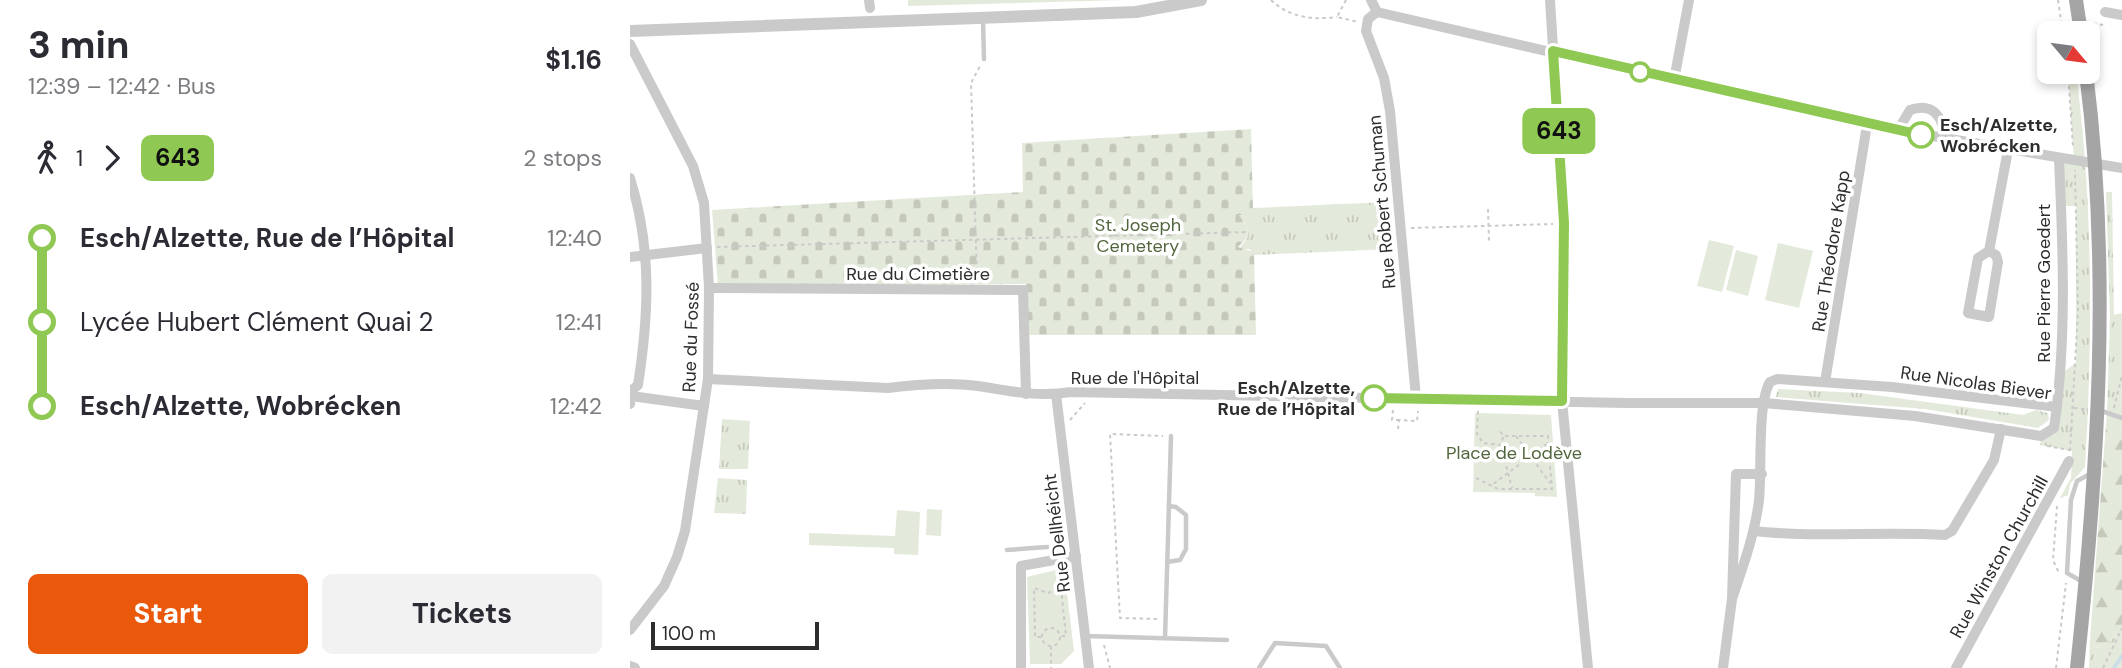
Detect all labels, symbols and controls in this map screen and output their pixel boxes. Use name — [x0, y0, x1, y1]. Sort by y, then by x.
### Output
text: 3 min — [28, 20, 129, 70]
north arrow — [2037, 21, 2100, 84]
map controls — [2037, 21, 2100, 84]
text: $1.16 — [545, 43, 602, 77]
unlabelled marker — [1630, 62, 1650, 82]
text: 12:39 – 12:42 · Bus — [28, 71, 216, 101]
line badge: 643 — [1519, 108, 1599, 154]
place label: Esch/Alzette, Wobrécken — [1940, 113, 2058, 158]
street label: Rue Robert Schuman — [1362, 114, 1402, 290]
text: 643 — [1536, 115, 1582, 146]
marker: Esch/Alzette, Wobrécken — [1908, 122, 1934, 148]
icon: walk — [28, 139, 66, 177]
icon: forward — [93, 139, 131, 177]
text: 643 — [155, 142, 200, 173]
text: 1 — [76, 143, 83, 173]
text: 2 stops — [523, 143, 602, 173]
street label: Rue Théodore Kapp — [1806, 169, 1856, 333]
street label: Rue Pierre Goedert — [2032, 204, 2056, 362]
park label: St. Joseph Cemetery — [1095, 213, 1181, 258]
text: Esch/Alzette, Rue de l’Hôpital — [80, 221, 454, 255]
text: 12:40 — [547, 223, 602, 253]
street label: Rue du Cimetière — [846, 262, 990, 286]
street label: Rue du Fossé — [677, 281, 705, 393]
text: Lycée Hubert Clément Quai 2 — [80, 305, 434, 339]
text: 12:41 — [556, 307, 602, 337]
street label: Rue Nicolas Biever — [1899, 361, 2053, 406]
street label: Rue de l'Hôpital — [1071, 366, 1199, 390]
place label: Esch/Alzette, Rue de l’Hôpital — [1218, 376, 1355, 421]
marker: Esch/Alzette, Rue de l’Hôpital — [1361, 385, 1387, 411]
text: Esch/Alzette, Wobrécken — [80, 389, 401, 423]
text: 12:42 — [550, 391, 602, 421]
park label: Place de Lodève — [1446, 441, 1582, 465]
street label: Rue Winston Churchill — [1944, 471, 2054, 643]
street label: Rue Dellhéicht — [1038, 472, 1076, 594]
button: Start — [28, 574, 308, 654]
button: Tickets — [322, 574, 602, 654]
scale bar — [651, 619, 819, 651]
text: 100 m — [662, 621, 716, 646]

